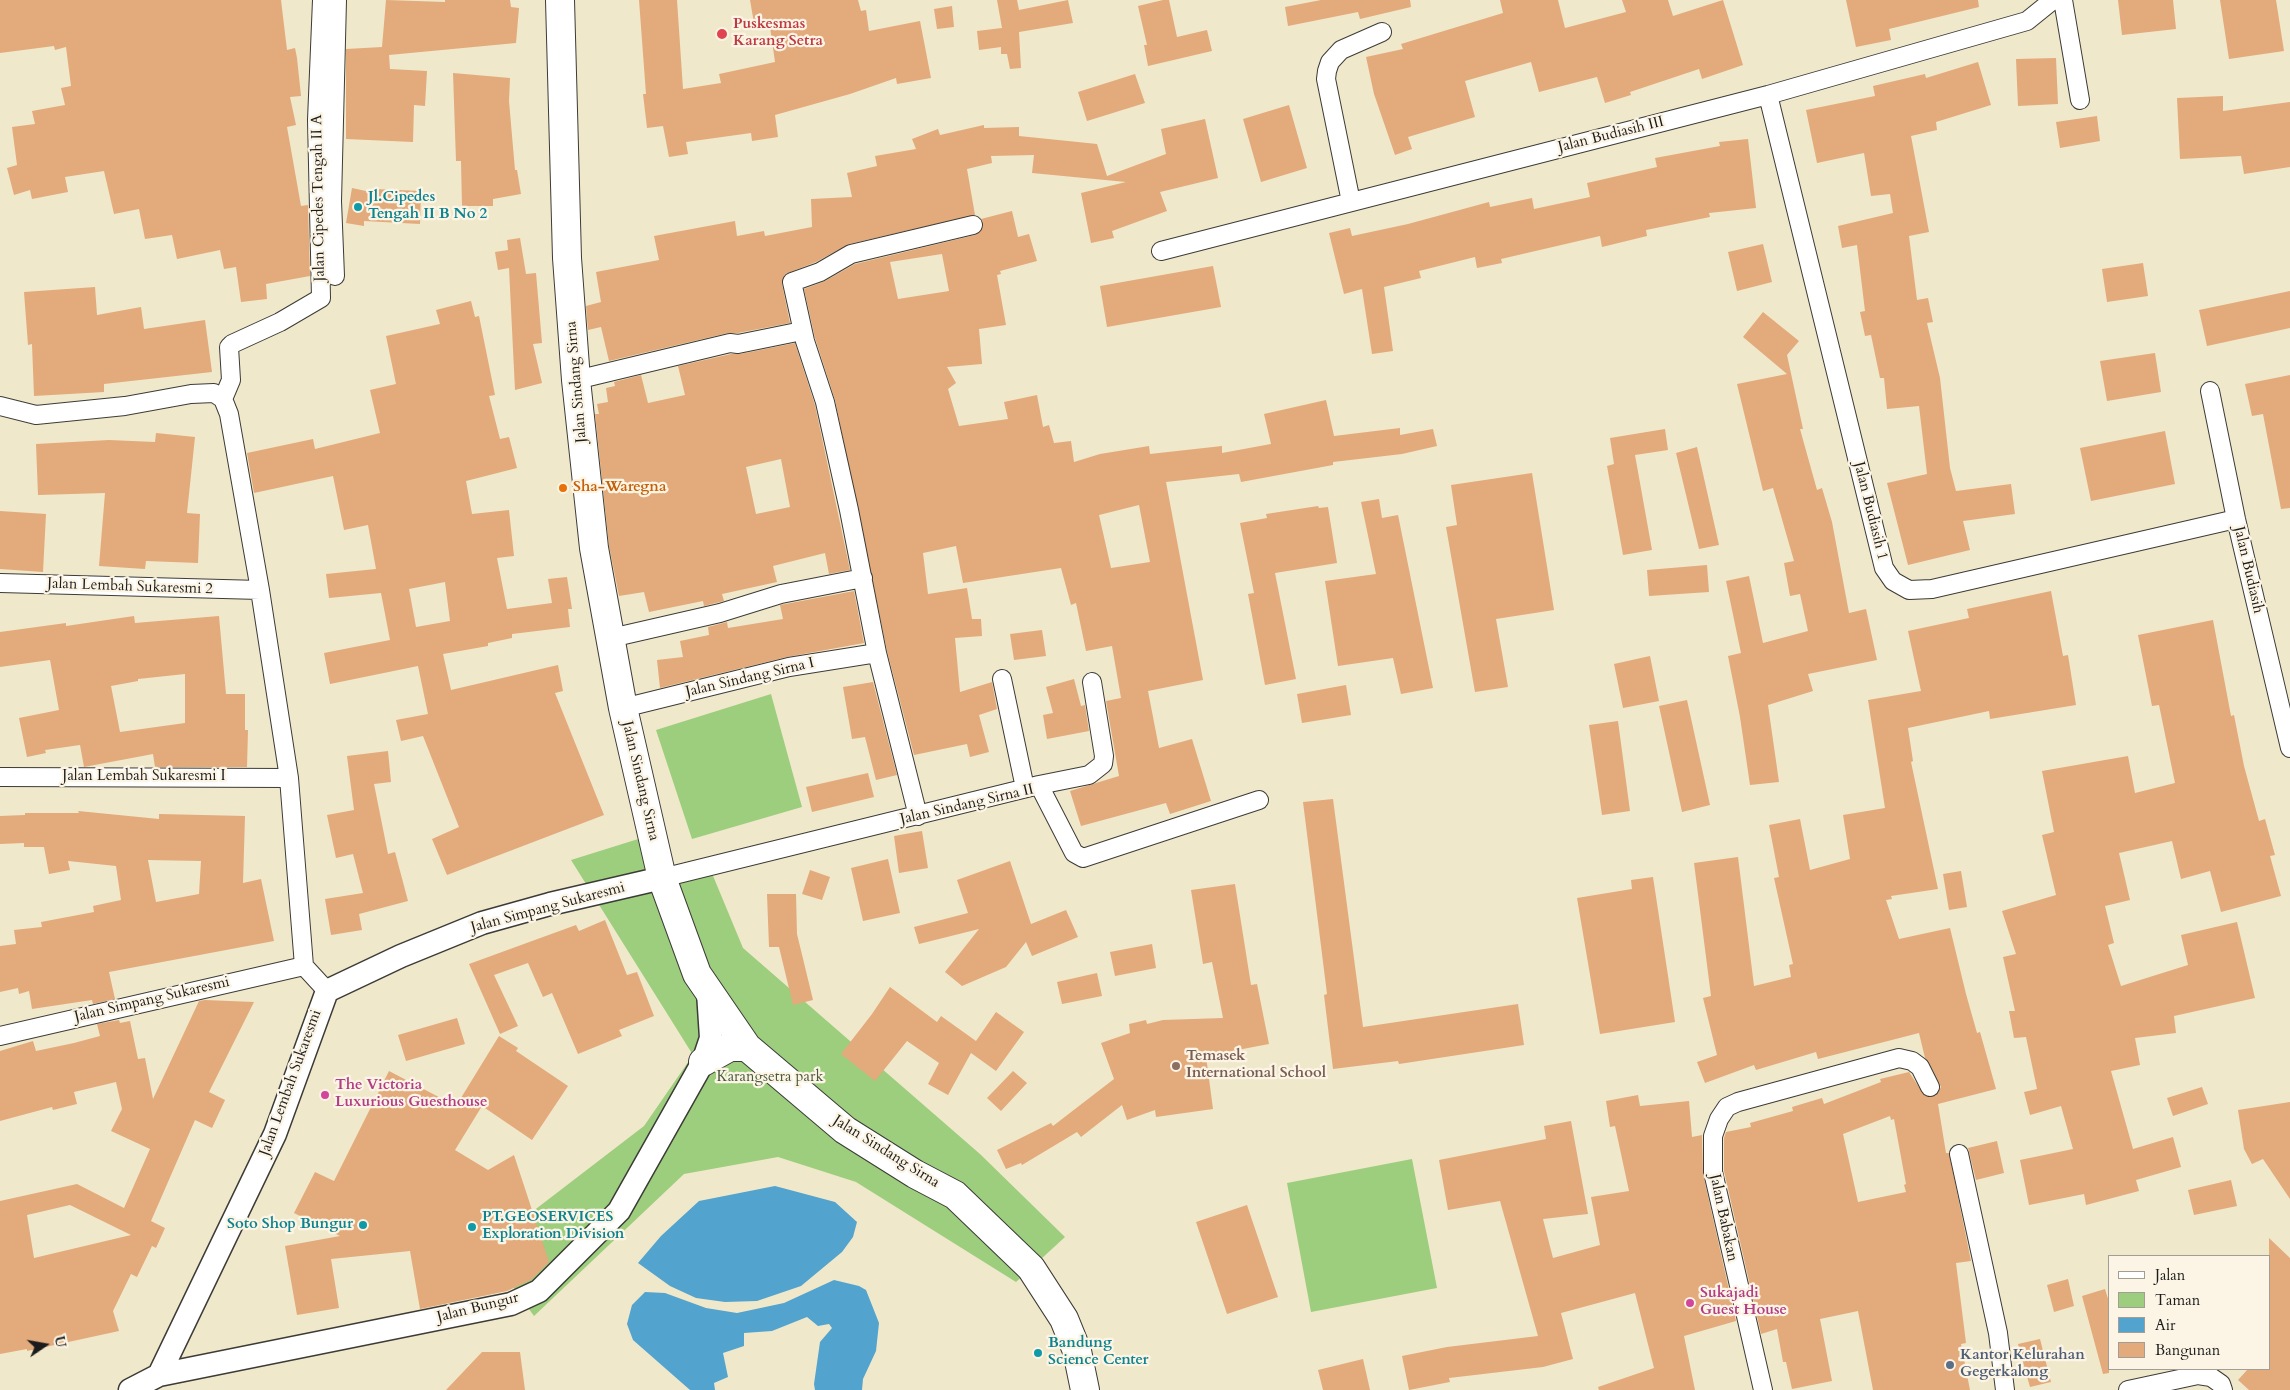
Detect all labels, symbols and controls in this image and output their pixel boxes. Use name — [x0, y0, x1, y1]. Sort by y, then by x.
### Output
place label: Puskesmas Karang Setra — [733, 16, 823, 51]
marker: Puskesmas Karang Setra — [715, 27, 729, 41]
street label: Jalan Budiasih III — [1556, 113, 1666, 157]
street label: Jalan Cipedes Tengah II A — [309, 114, 329, 282]
place label: Jl.Cipedes Tengah II B No 2 — [368, 189, 487, 224]
marker: Jl.Cipedes Tengah II B No 2 — [352, 201, 364, 213]
street label: Jalan Sindang Sirna — [563, 320, 591, 444]
street label: Jalan Budiasih 1 — [1849, 460, 1891, 562]
place label: Sha-Waregna — [573, 479, 666, 497]
marker: Sha-Waregna — [557, 482, 569, 494]
street label: Jalan Budiasih — [2229, 525, 2267, 615]
street label: Jalan Lembah Sukaresmi 2 — [47, 575, 213, 599]
street label: Jalan Sindang Sirna I — [684, 654, 816, 702]
street label: Jalan Sindang Sirna — [617, 719, 663, 843]
street label: Jalan Lembah Sukaresmi I — [62, 768, 226, 786]
street label: Jalan Sindang Sirna II — [898, 781, 1036, 829]
street label: Jalan Simpang Sukaresmi — [469, 879, 627, 937]
street label: Jalan Simpang Sukaresmi — [73, 973, 231, 1027]
street label: Jalan Lembah Sukaresmi — [256, 1007, 326, 1159]
place label: Temasek International School — [1186, 1048, 1326, 1083]
marker: Temasek International School — [1170, 1060, 1182, 1072]
park label: Karangsetra park — [716, 1069, 824, 1087]
place label: The Victoria Luxurious Guesthouse — [335, 1077, 487, 1112]
marker: The Victoria Luxurious Guesthouse — [319, 1089, 331, 1101]
street label: Jalan Sindang Sirna — [829, 1112, 943, 1192]
street label: Jalan Babakan — [1705, 1173, 1741, 1263]
place label: PT.GEOSERVICES Exploration Division — [482, 1209, 624, 1244]
place label: Soto Shop Bungur — [227, 1216, 353, 1234]
marker: Soto Shop Bungur — [357, 1219, 369, 1231]
marker: PT.GEOSERVICES Exploration Division — [466, 1221, 478, 1233]
legend — [2108, 1255, 2270, 1370]
text: Jalan — [2155, 1265, 2185, 1285]
place label: Sukajadi Guest House — [1700, 1285, 1787, 1320]
street label: Jalan Bungur — [435, 1289, 521, 1327]
text: Taman — [2155, 1290, 2200, 1310]
marker: Sukajadi Guest House — [1684, 1297, 1696, 1309]
text: Air — [2155, 1315, 2175, 1335]
north arrow — [20, 1320, 70, 1370]
text: U — [50, 1334, 71, 1349]
place label: Bandung Science Center — [1048, 1335, 1148, 1370]
text: Bangunan — [2155, 1340, 2220, 1360]
marker: Bandung Science Center — [1032, 1347, 1044, 1359]
place label: Kantor Kelurahan Gegerkalong — [1960, 1347, 2085, 1382]
marker: Kantor Kelurahan Gegerkalong — [1944, 1359, 1956, 1371]

